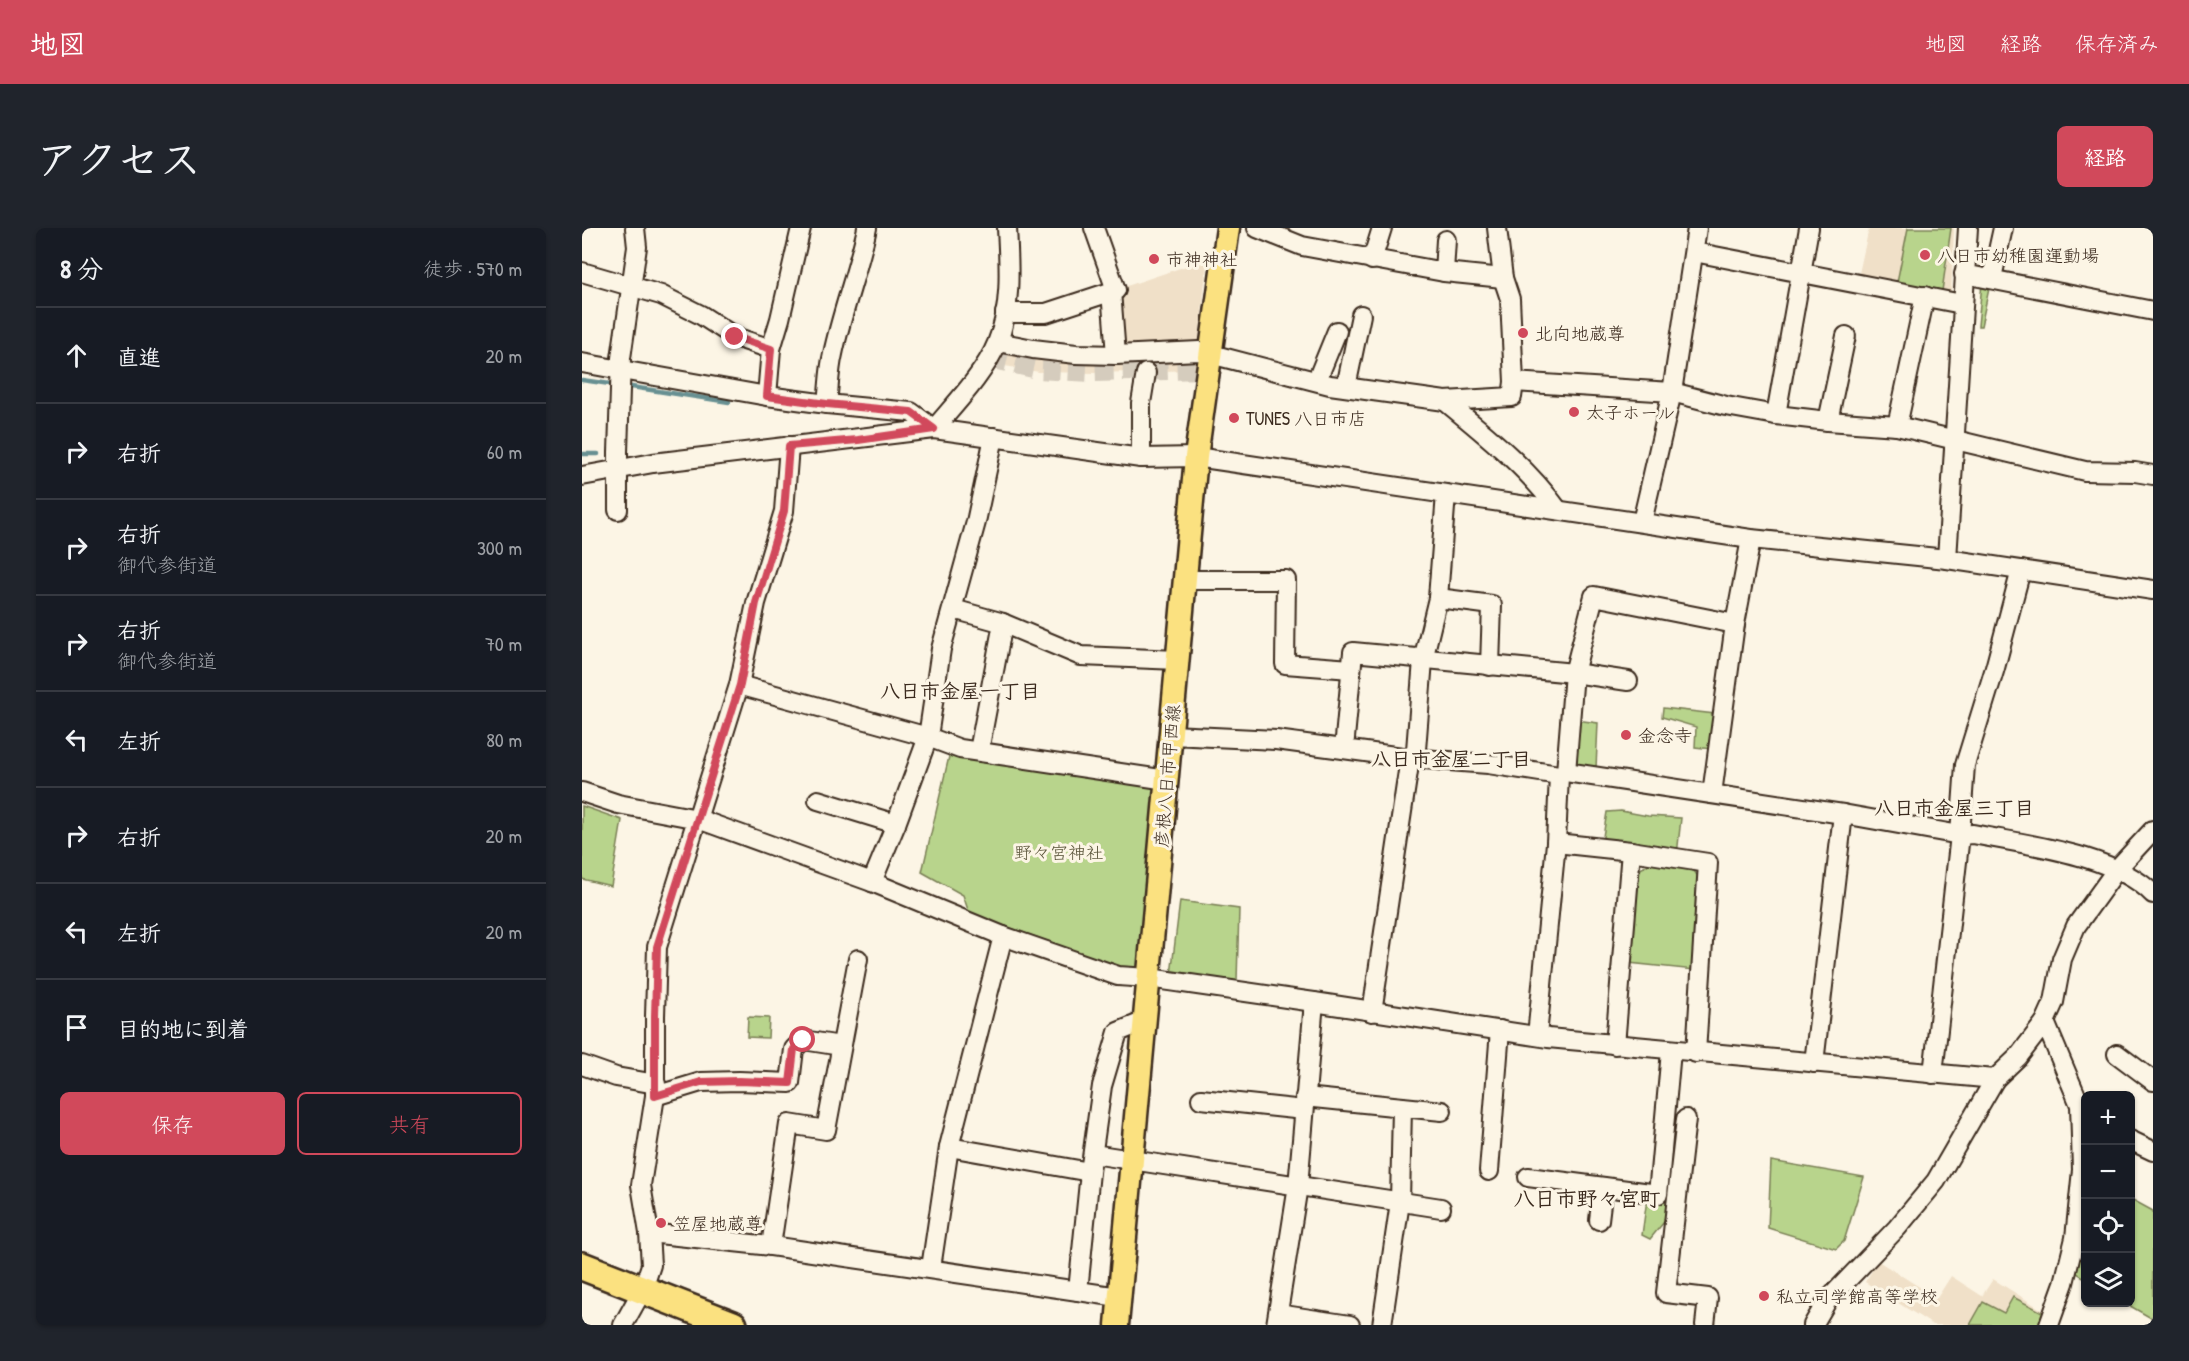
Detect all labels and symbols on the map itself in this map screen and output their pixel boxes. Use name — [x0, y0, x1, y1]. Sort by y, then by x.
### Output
place label: 八日市幼稚園運動場 — [1937, 243, 2099, 268]
place label: 市神神社 — [1166, 247, 1238, 272]
marker: 八日市幼稚園運動場 — [1918, 248, 1932, 262]
marker: 市神神社 — [1147, 252, 1161, 266]
place label: 北向地蔵尊 — [1535, 321, 1625, 346]
route end — [721, 323, 747, 349]
marker: 北向地蔵尊 — [1516, 326, 1530, 340]
place label: 太子ホール — [1586, 400, 1675, 425]
marker: 太子ホール — [1567, 405, 1581, 419]
place label: TUNES 八日市店 — [1246, 406, 1366, 431]
marker: TUNES 八日市店 — [1227, 411, 1241, 425]
district label: 八日市金屋一丁目 — [880, 677, 1040, 704]
street label: 彦根八日市甲西線 — [1148, 703, 1186, 849]
place label: 金念寺 — [1638, 723, 1692, 748]
marker: 金念寺 — [1619, 728, 1633, 742]
district label: 八日市金屋二丁目 — [1371, 745, 1531, 772]
district label: 八日市金屋三丁目 — [1874, 794, 2034, 821]
park label: 野々宮神社 — [1014, 840, 1104, 865]
route start — [789, 1026, 815, 1052]
district label: 八日市野々宮町 — [1514, 1184, 1661, 1213]
place label: 笠屋地蔵尊 — [673, 1211, 763, 1236]
marker: 笠屋地蔵尊 — [654, 1216, 668, 1230]
place label: 私立司学館高等学校 — [1776, 1284, 1938, 1309]
marker: 私立司学館高等学校 — [1757, 1289, 1771, 1303]

